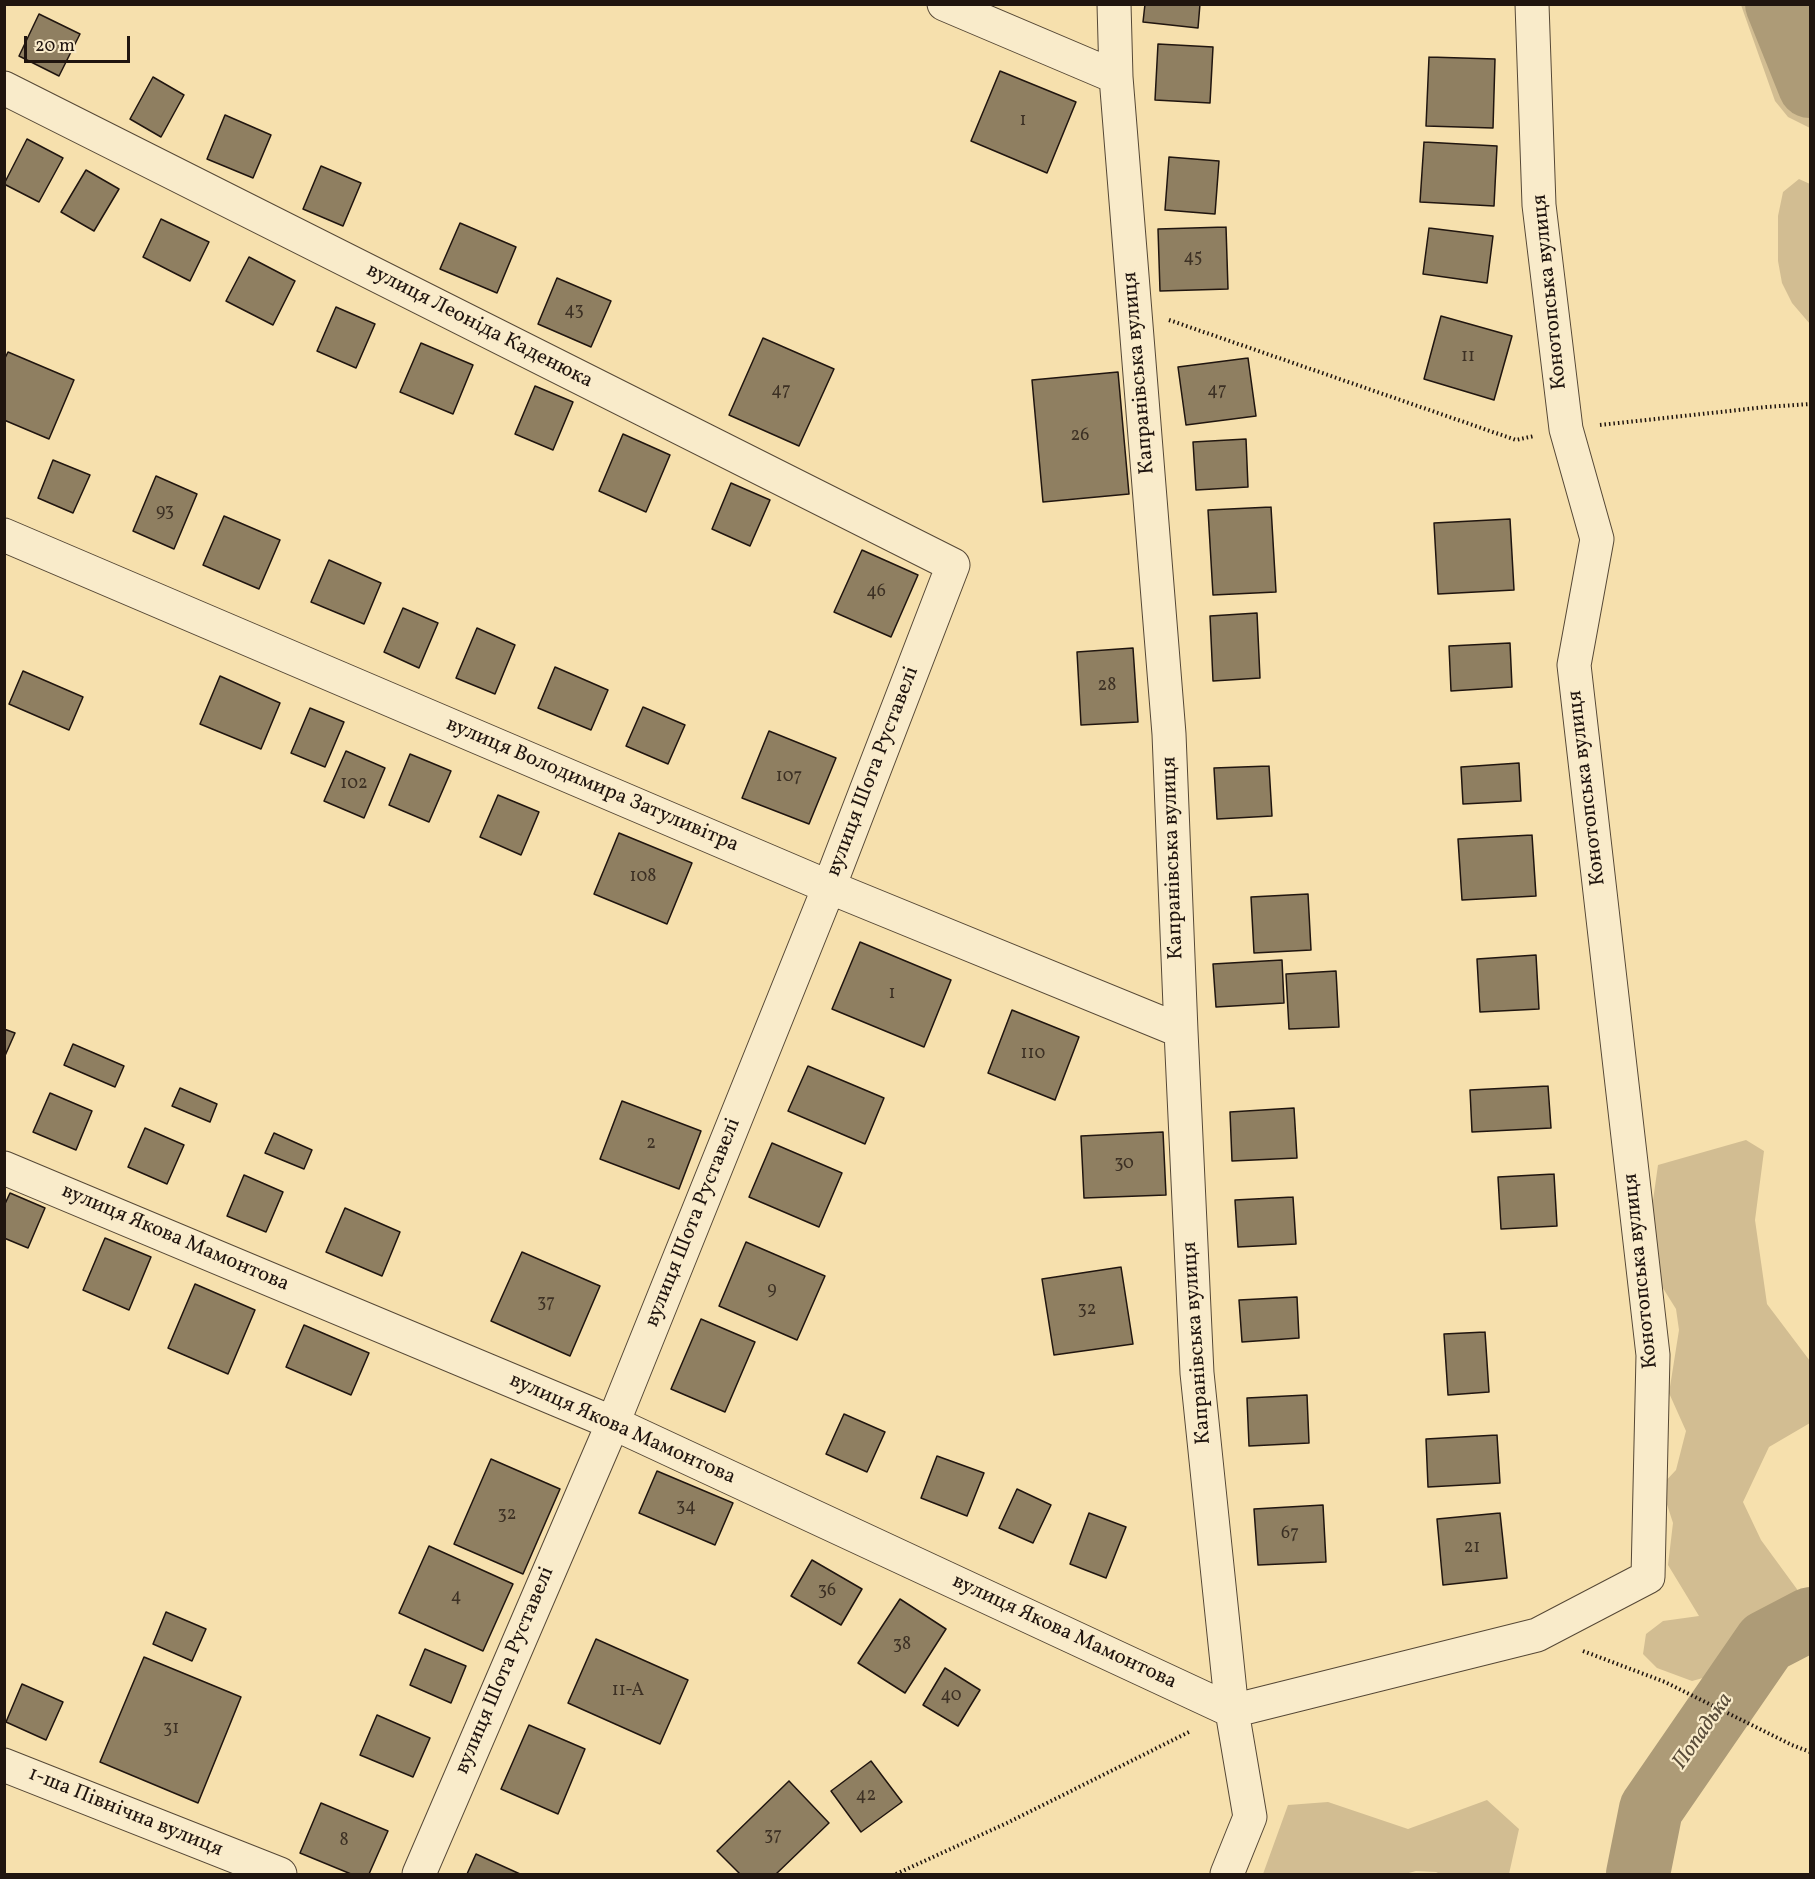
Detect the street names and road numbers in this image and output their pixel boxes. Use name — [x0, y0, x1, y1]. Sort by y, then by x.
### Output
street label: Конотопська вулиця — [1528, 193, 1574, 391]
street label: вулиця Леоніда Каденюка — [362, 259, 596, 395]
street label: Капранівська вулиця — [1119, 271, 1161, 475]
street label: вулиця Шота Руставелі — [822, 664, 926, 880]
street label: Конотопська вулиця — [1564, 689, 1612, 887]
street label: вулиця Володимира Затуливітра — [442, 713, 742, 859]
street label: Капранівська вулиця — [1158, 756, 1190, 960]
street label: вулиця Шота Руставелі — [641, 1115, 747, 1331]
street label: Конотопська вулиця — [1619, 1172, 1665, 1370]
street label: вулиця Якова Мамонтова — [57, 1180, 293, 1298]
street label: Капранівська вулиця — [1178, 1241, 1218, 1445]
street label: вулиця Якова Мамонтова — [505, 1369, 739, 1491]
street label: вулиця Шота Руставелі — [451, 1564, 561, 1778]
street label: вулиця Якова Мамонтова — [948, 1570, 1180, 1696]
street label: 1-ша Північна вулиця — [24, 1762, 226, 1864]

